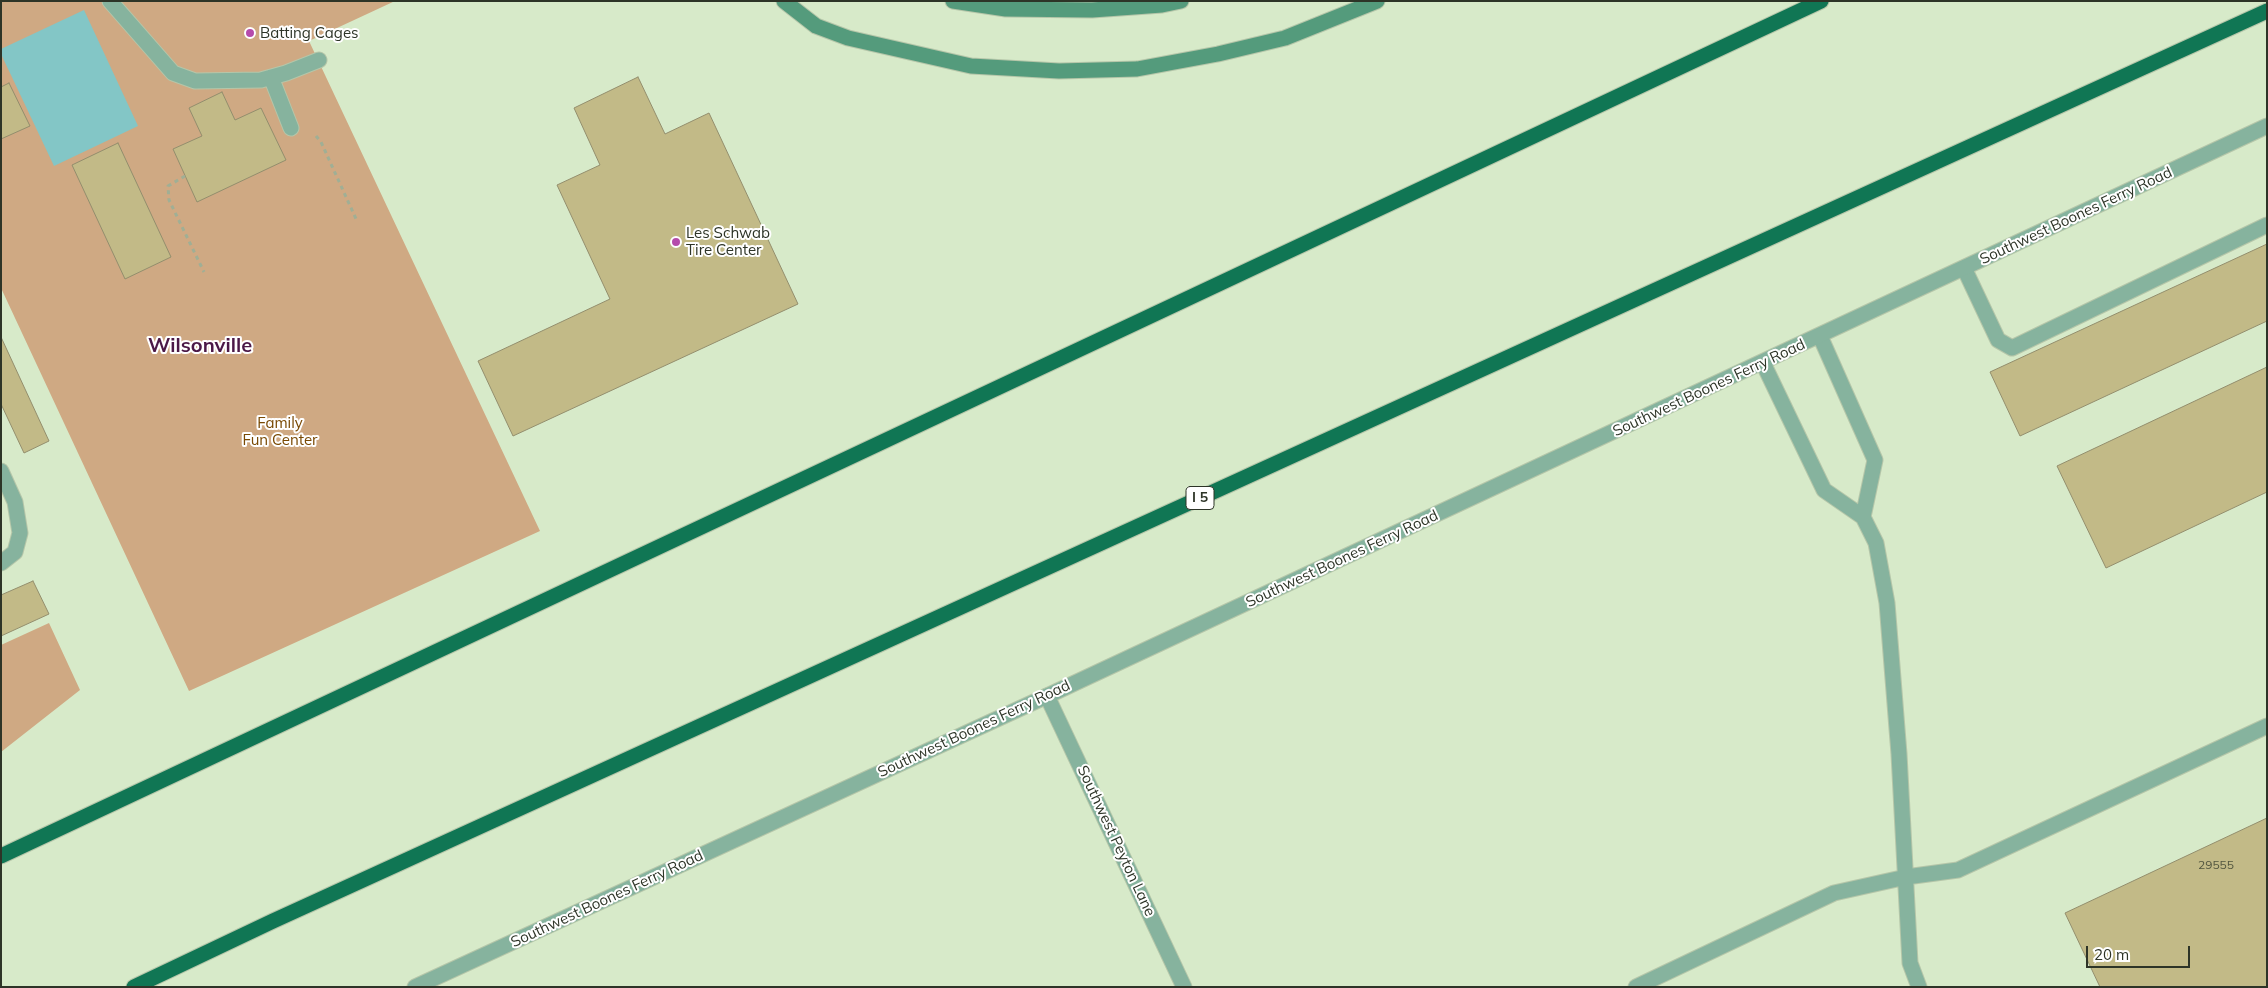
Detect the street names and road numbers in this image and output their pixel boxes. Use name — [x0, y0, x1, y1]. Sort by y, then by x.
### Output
street label: Southwest Boones Ferry Road — [1977, 163, 2175, 269]
street label: Southwest Boones Ferry Road — [1610, 335, 1808, 441]
road number: I 5 — [1186, 486, 1214, 509]
street label: Southwest Boones Ferry Road — [1243, 506, 1441, 612]
street label: Southwest Boones Ferry Road — [875, 676, 1073, 782]
street label: Southwest Peyton Lane — [1073, 763, 1159, 919]
street label: Southwest Boones Ferry Road — [508, 846, 706, 952]

